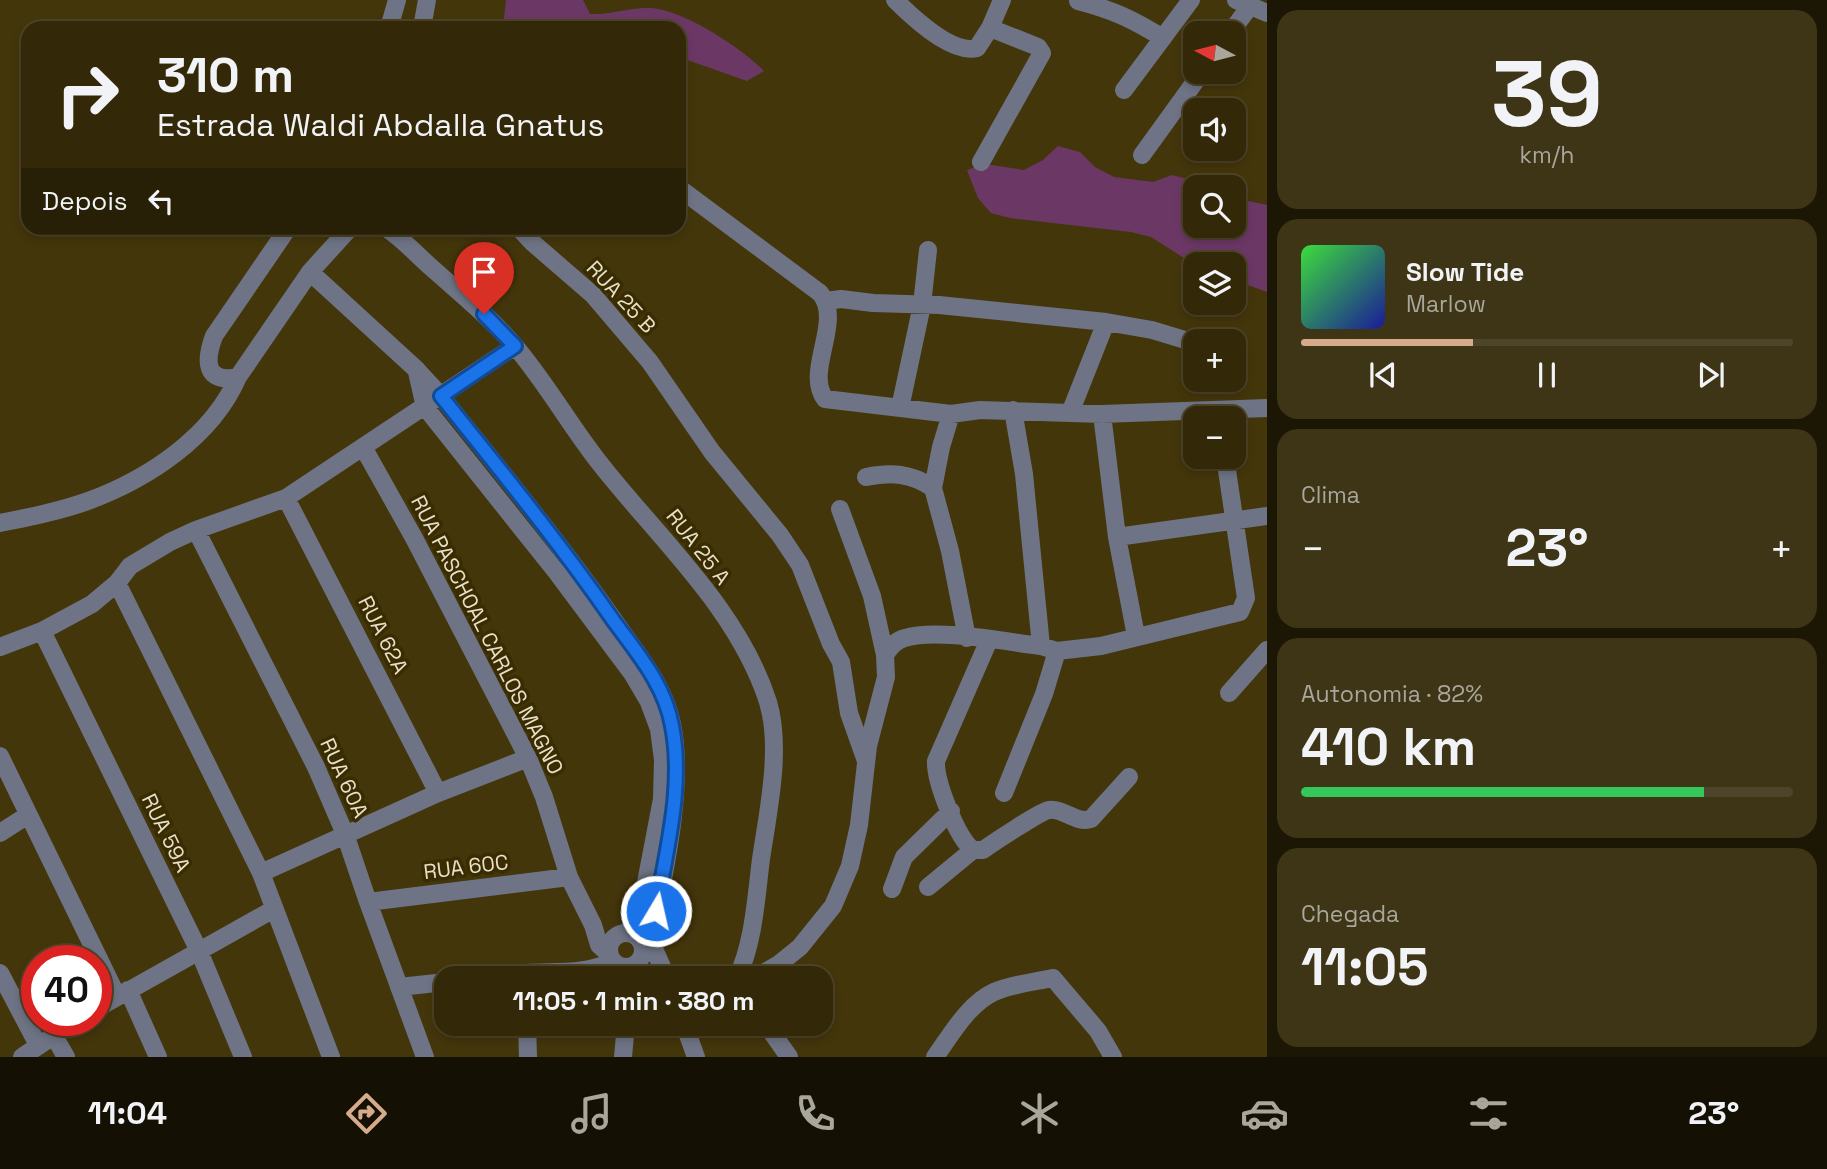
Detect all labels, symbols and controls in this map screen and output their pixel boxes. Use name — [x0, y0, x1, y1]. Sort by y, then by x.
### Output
north arrow — [1183, 21, 1246, 84]
map controls — [1183, 21, 1246, 469]
text: 39 — [1491, 36, 1603, 153]
text: 310 m — [157, 44, 294, 106]
icon: right — [42, 49, 133, 140]
button: sound — [1183, 98, 1246, 161]
text: Estrada Waldi Abdalla Gnatus — [157, 105, 604, 145]
text: km/h — [1520, 140, 1574, 170]
button: search — [1183, 175, 1246, 238]
icon: left — [142, 182, 180, 220]
text: Depois — [42, 184, 128, 218]
pin — [454, 242, 514, 314]
button: layers — [1183, 252, 1246, 315]
icon: arrive — [465, 253, 503, 291]
street label: RUA 25 B — [581, 255, 662, 339]
text: Slow Tide — [1406, 255, 1524, 289]
text: Marlow — [1406, 289, 1486, 319]
button: + — [1183, 329, 1246, 392]
icon: previous — [1364, 356, 1402, 394]
icon: pause — [1528, 356, 1566, 394]
icon: next — [1692, 356, 1730, 394]
button: − — [1183, 406, 1246, 469]
text: Clima — [1301, 480, 1360, 510]
street label: RUA PASCHOAL CARLOS MAGNO — [405, 491, 570, 779]
street label: RUA 25 A — [660, 503, 736, 590]
text: 23° — [1506, 515, 1589, 581]
text: − — [1301, 525, 1325, 573]
text: + — [1769, 525, 1793, 573]
street label: RUA 62A — [352, 591, 415, 678]
text: Autonomia · 82% — [1301, 679, 1483, 709]
text: 410 km — [1301, 714, 1476, 780]
street label: RUA 60A — [314, 734, 375, 822]
street label: RUA 59A — [136, 789, 197, 876]
street label: RUA 60C — [422, 848, 510, 885]
position arrow — [619, 874, 693, 948]
text: Chegada — [1301, 899, 1399, 929]
text: 11:05 — [1301, 934, 1428, 1000]
speed limit sign: 40 — [21, 945, 112, 1036]
text: 11:05 · 1 min · 380 m — [512, 984, 755, 1018]
icon: directions — [342, 1089, 391, 1138]
icon: music — [567, 1089, 616, 1138]
icon: phone — [791, 1089, 840, 1138]
icon: climate — [1015, 1089, 1064, 1138]
icon: car — [1240, 1089, 1289, 1138]
icon: filters — [1464, 1089, 1513, 1138]
text: 11:04 — [88, 1093, 167, 1133]
text: 23° — [1688, 1093, 1739, 1133]

